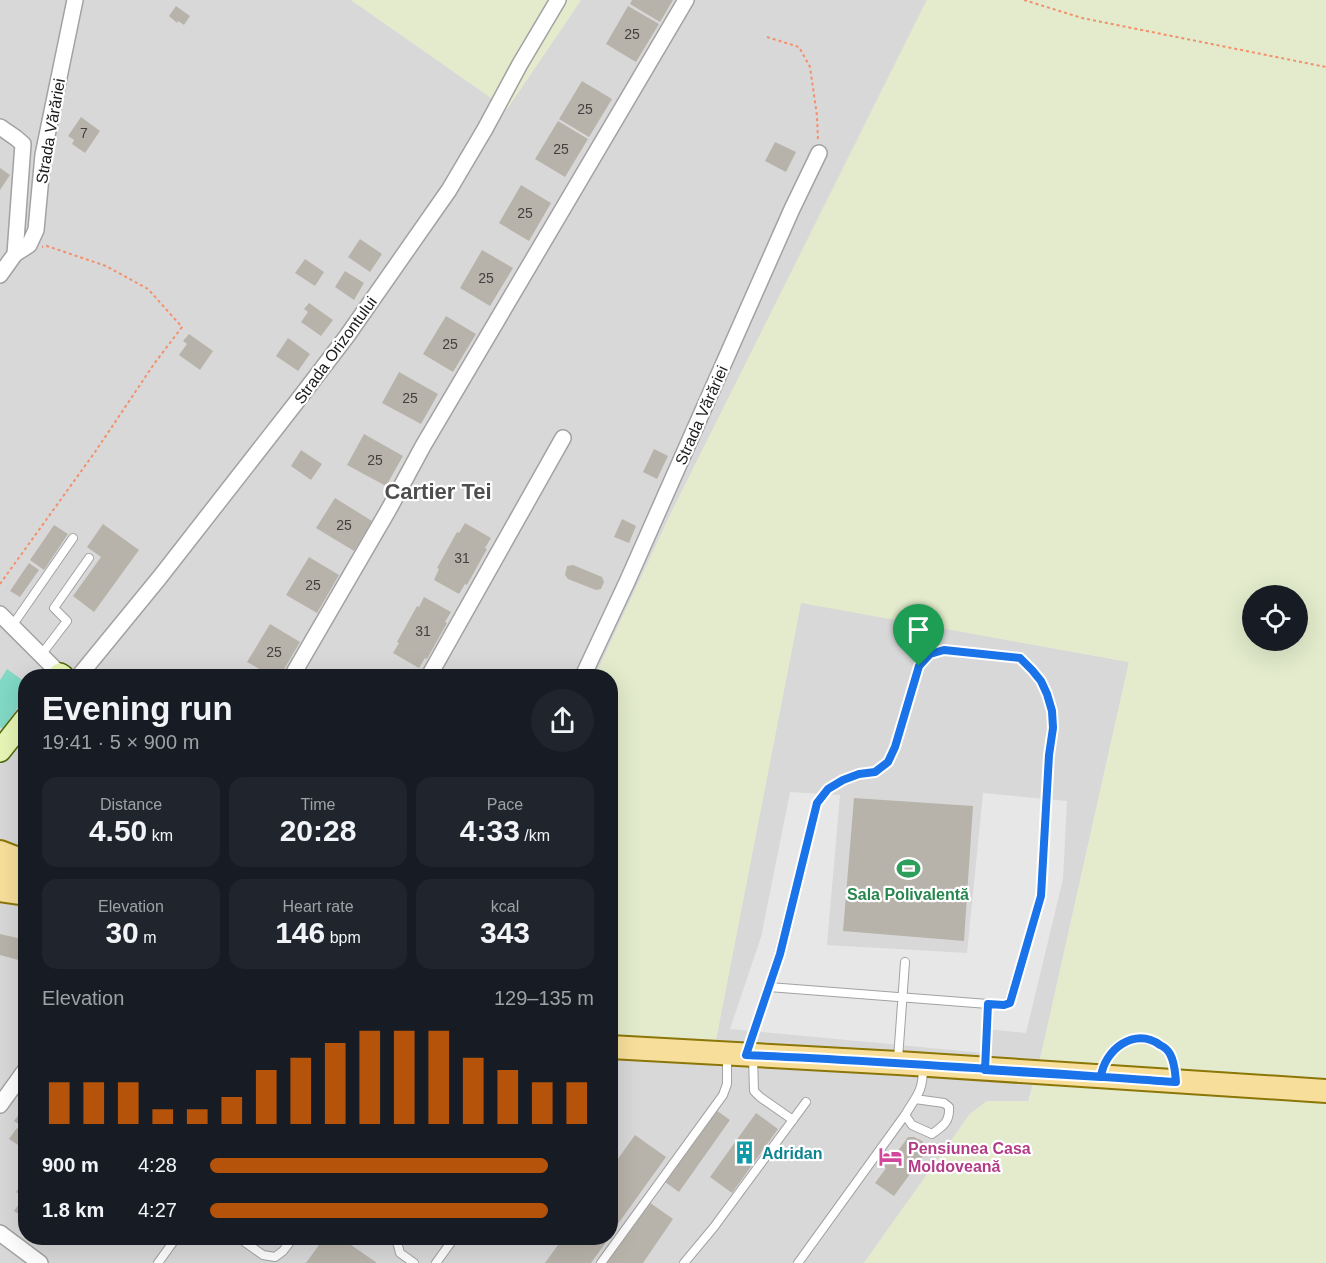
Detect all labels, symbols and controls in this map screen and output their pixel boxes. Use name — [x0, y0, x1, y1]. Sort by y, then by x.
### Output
house number: 25 — [624, 26, 640, 42]
street label: Strada Vărăriei — [33, 77, 68, 185]
house number: 25 — [577, 101, 593, 117]
house number: 7 — [80, 125, 88, 141]
house number: 25 — [553, 141, 569, 157]
house number: 25 — [517, 205, 533, 221]
house number: 25 — [478, 270, 494, 286]
street label: Strada Orizontului — [291, 293, 380, 407]
house number: 25 — [442, 336, 458, 352]
street label: Strada Vărăriei — [672, 363, 731, 467]
house number: 25 — [402, 390, 418, 406]
house number: 25 — [367, 452, 383, 468]
district label: Cartier Tei — [384, 479, 492, 504]
house number: 25 — [336, 517, 352, 533]
house number: 31 — [454, 550, 470, 566]
house number: 25 — [305, 577, 321, 593]
map controls — [1242, 585, 1308, 651]
button: locate — [1242, 585, 1308, 651]
pin — [893, 604, 944, 666]
icon: arrive — [902, 613, 935, 646]
house number: 31 — [415, 623, 431, 639]
house number: 25 — [266, 644, 282, 660]
button: share — [531, 689, 594, 752]
text: Evening run — [42, 690, 233, 727]
text: 19:41 · 5 × 900 m — [42, 731, 199, 753]
text: Distance — [100, 796, 162, 813]
text: Time — [301, 796, 335, 813]
text: Pace — [487, 796, 523, 813]
text: 4.50 — [89, 814, 147, 847]
text: 20:28 — [280, 814, 356, 847]
text: 4:33 — [460, 814, 520, 847]
text: km — [147, 827, 173, 844]
text: /km — [520, 827, 550, 844]
sports icon: Sala Polivalentă — [895, 856, 921, 882]
place label: Sala Polivalentă — [847, 886, 969, 903]
text: Elevation — [98, 898, 164, 915]
text: Heart rate — [282, 898, 354, 915]
text: kcal — [491, 898, 519, 915]
text: 30 — [105, 916, 139, 949]
text: 146 — [275, 916, 325, 949]
text: 343 — [480, 916, 530, 949]
text: m — [139, 929, 157, 946]
text: bpm — [325, 929, 361, 946]
text: Elevation — [42, 987, 124, 1009]
text: 129–135 m — [494, 987, 594, 1009]
building icon: Adridan — [731, 1140, 757, 1166]
place label: Pensiunea Casa Moldoveană — [908, 1140, 1031, 1175]
hotel icon: Pensiunea Casa Moldoveană — [877, 1144, 903, 1170]
place label: Adridan — [762, 1145, 822, 1162]
text: 900 m — [42, 1154, 99, 1176]
text: 4:28 — [138, 1154, 177, 1176]
text: 1.8 km — [42, 1199, 104, 1221]
text: 4:27 — [138, 1199, 177, 1221]

